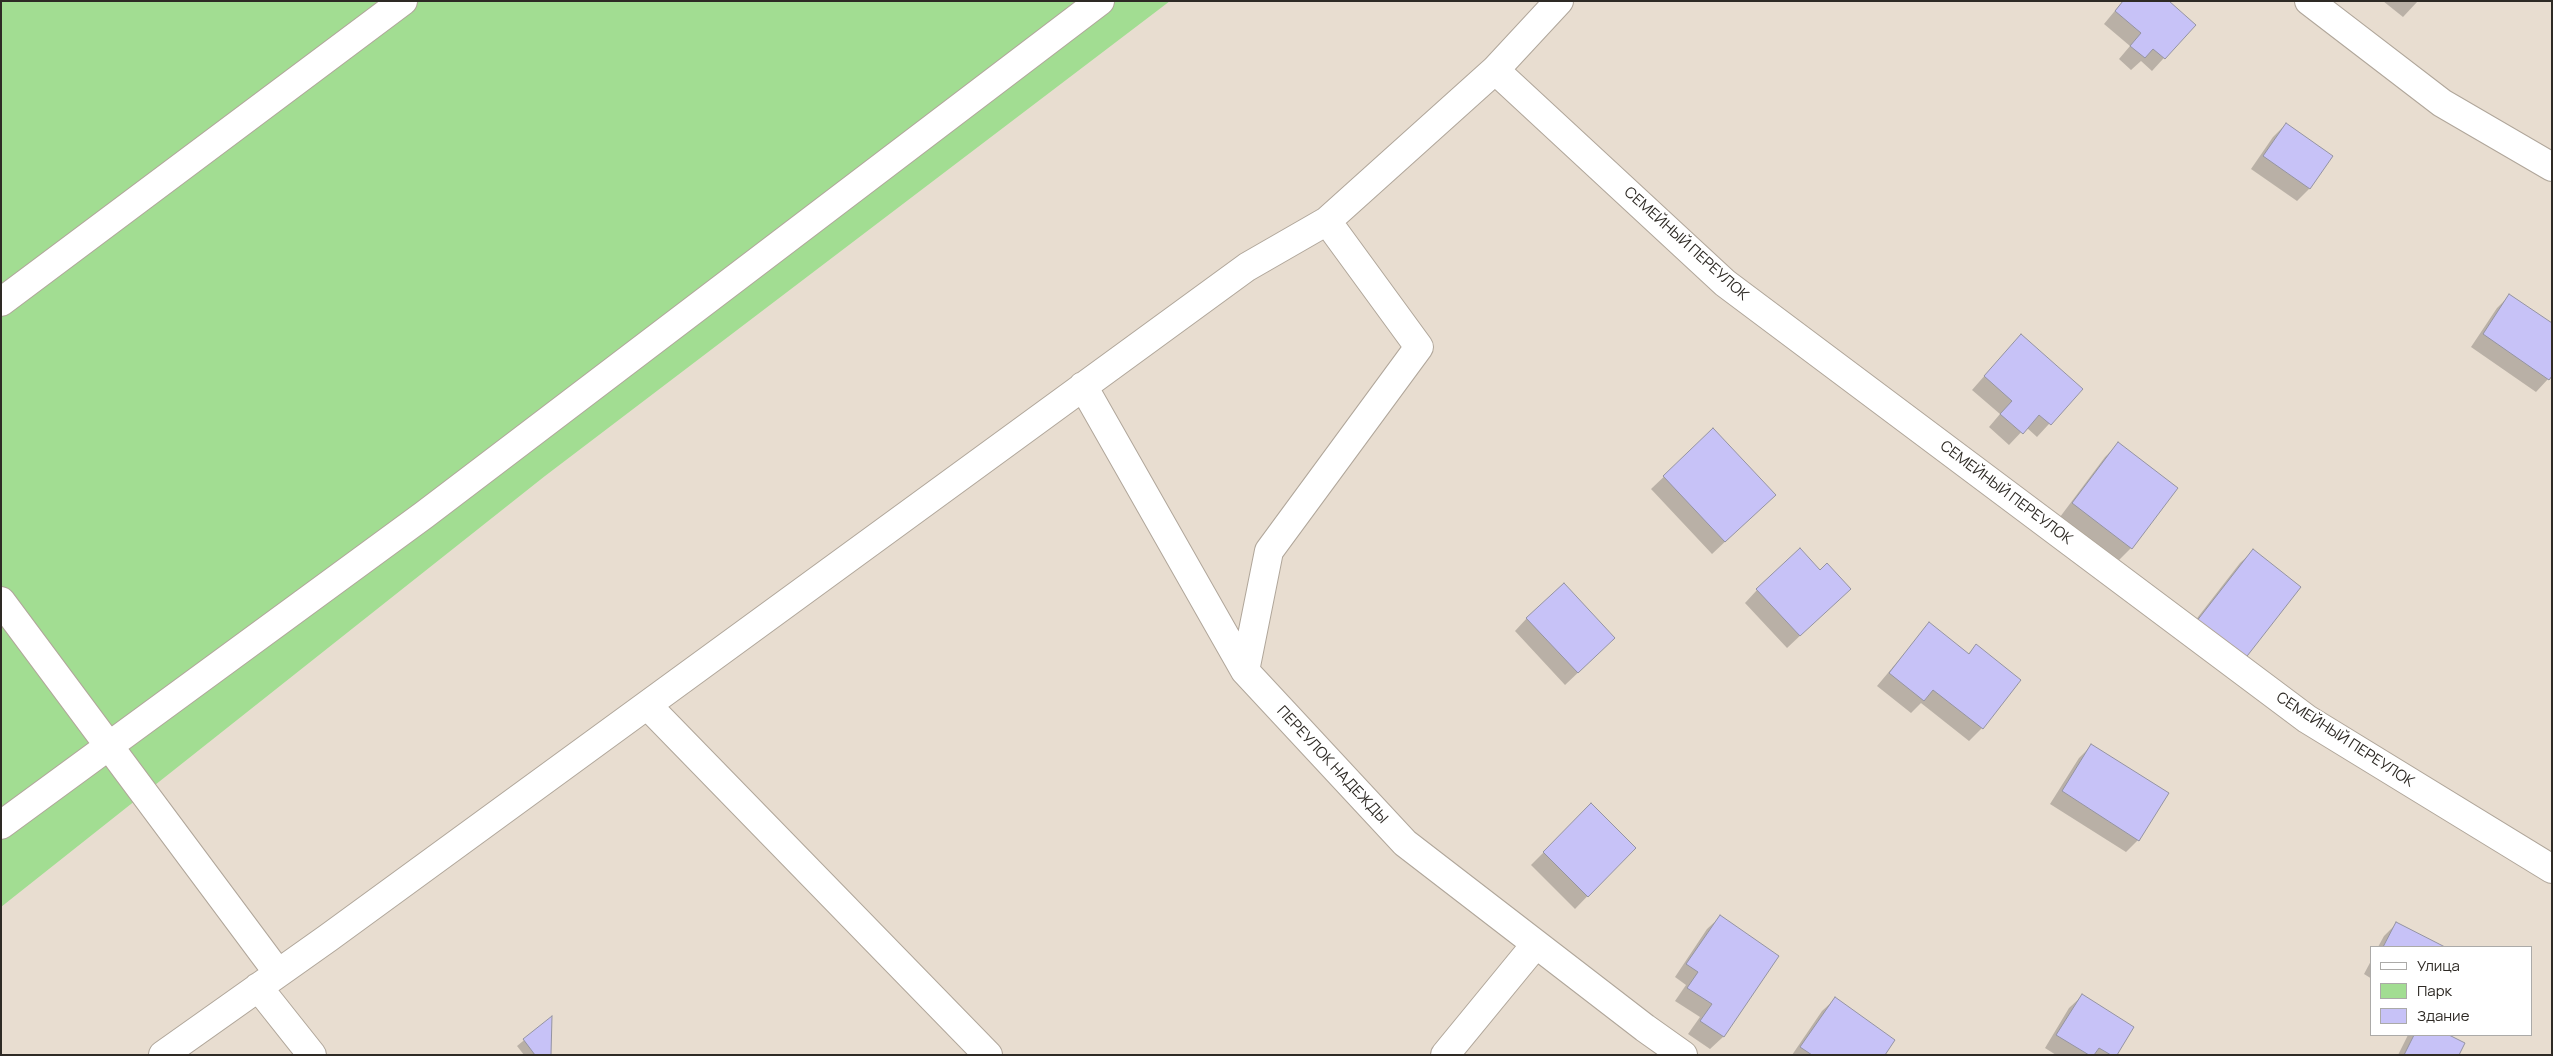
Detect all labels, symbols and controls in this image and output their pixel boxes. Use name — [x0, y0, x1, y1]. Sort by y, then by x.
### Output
street label: СЕМЕЙНЫЙ ПЕРЕУЛОК — [1620, 183, 1752, 305]
street label: СЕМЕЙНЫЙ ПЕРЕУЛОК — [1936, 437, 2076, 549]
street label: СЕМЕЙНЫЙ ПЕРЕУЛОК — [2273, 689, 2417, 791]
street label: ПЕРЕУЛОК НАДЕЖДЫ — [1273, 702, 1391, 828]
legend — [2370, 946, 2533, 1036]
text: Улица — [2417, 955, 2460, 976]
text: Парк — [2417, 980, 2452, 1001]
text: Здание — [2417, 1005, 2469, 1026]

